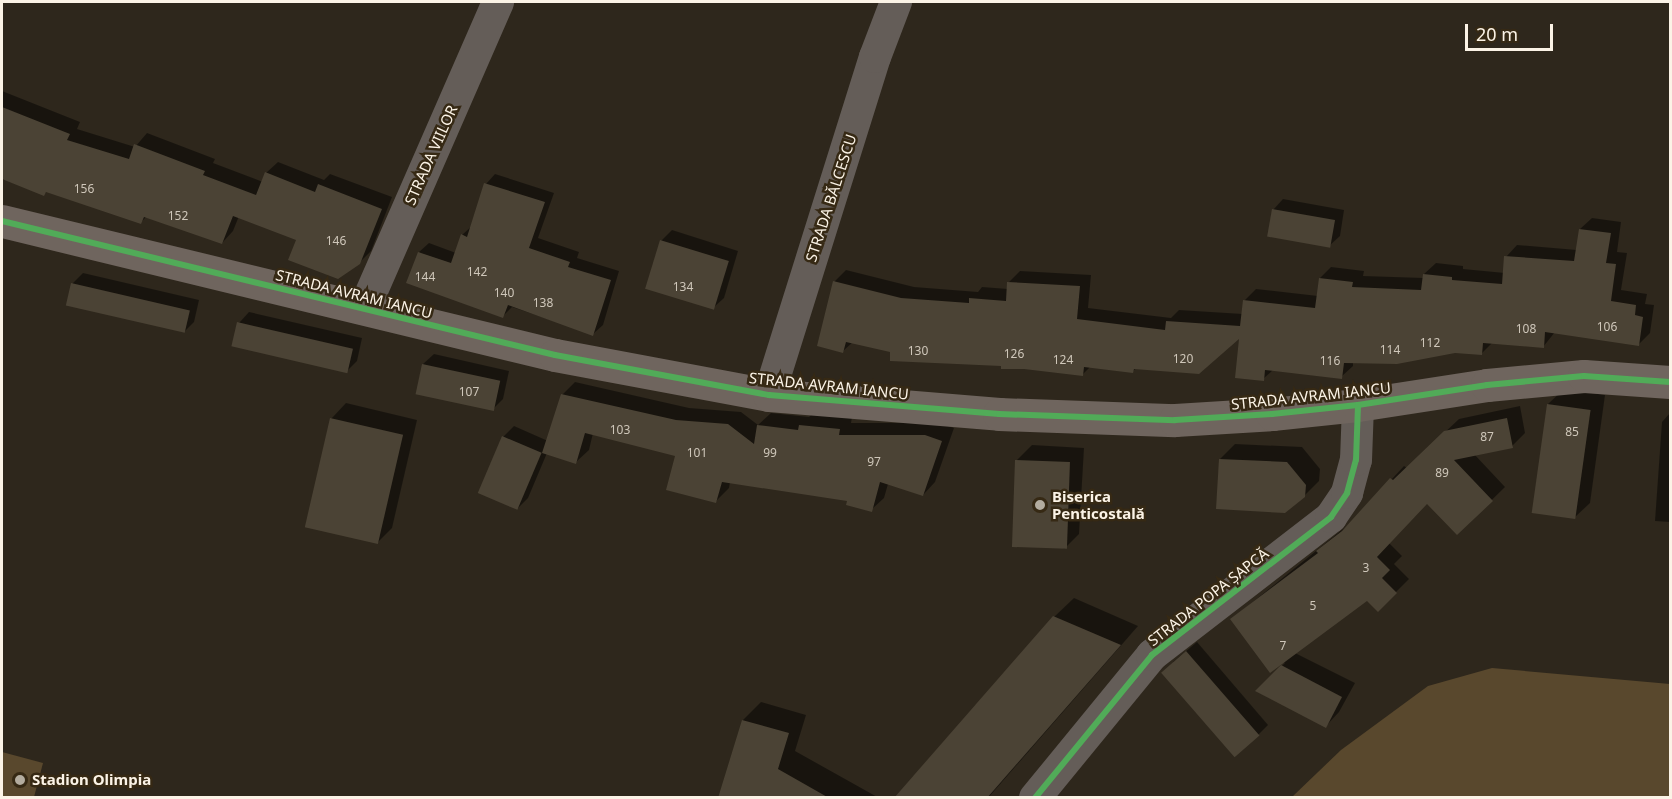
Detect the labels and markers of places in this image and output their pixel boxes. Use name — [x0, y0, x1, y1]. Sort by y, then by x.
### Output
place label: Biserica Penticostală — [1052, 487, 1145, 522]
marker: Biserica Penticostală — [1033, 498, 1047, 512]
place label: Stadion Olimpia — [32, 771, 151, 789]
marker: Stadion Olimpia — [13, 773, 27, 787]

